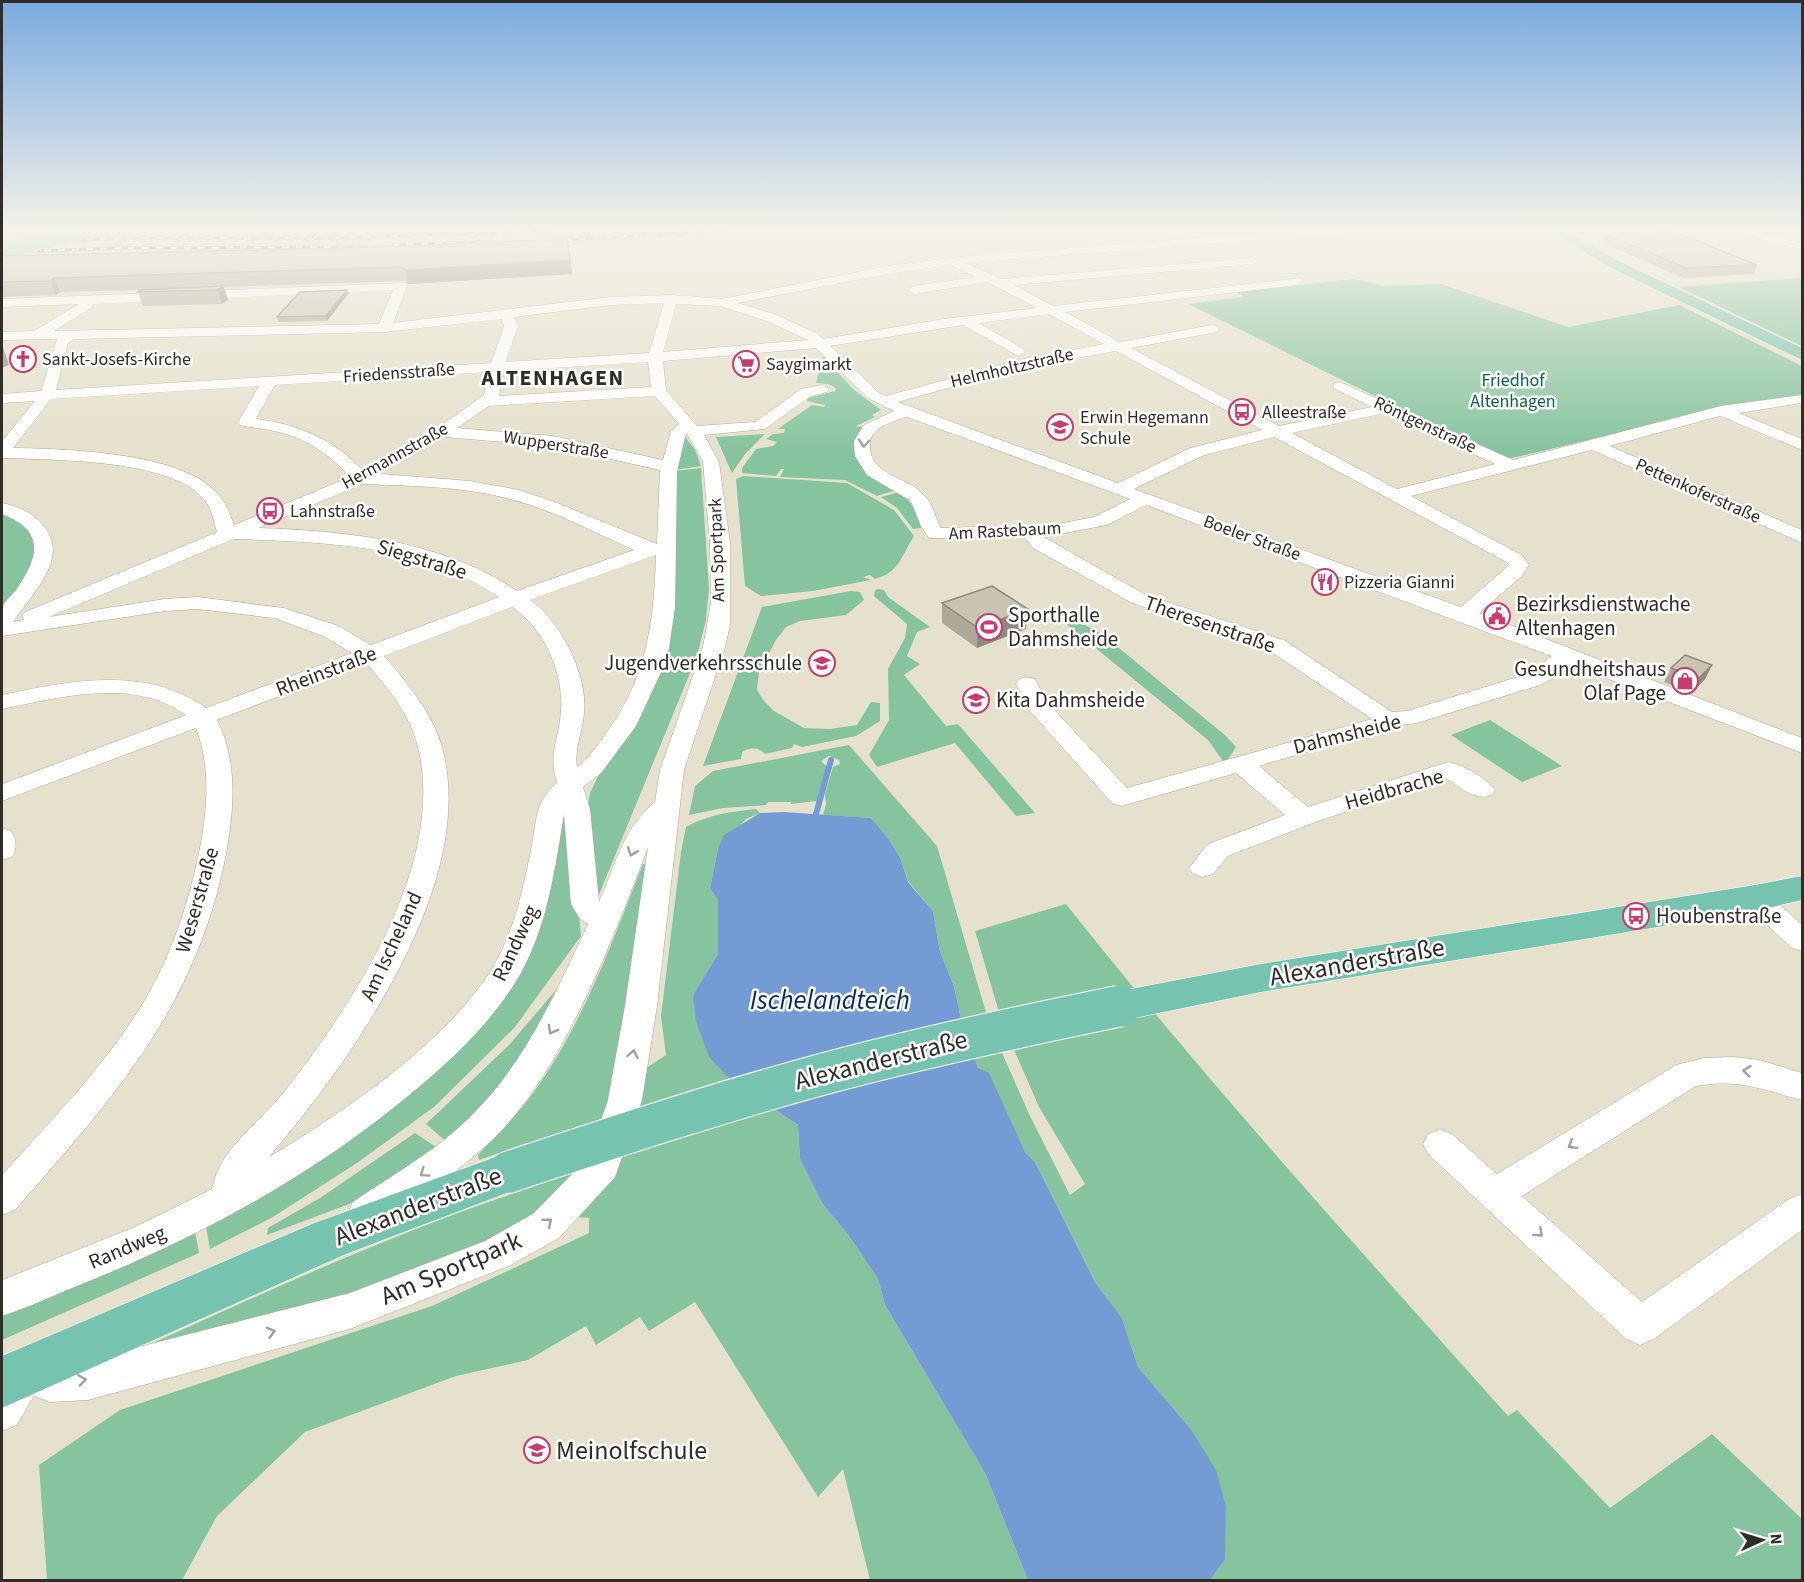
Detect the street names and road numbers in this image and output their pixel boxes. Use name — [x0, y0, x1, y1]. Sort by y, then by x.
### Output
street label: Helmholtzstraße — [948, 342, 1076, 394]
street label: Friedensstraße — [342, 357, 456, 389]
street label: Röntgenstraße — [1370, 390, 1480, 460]
street label: Hermannstraße — [337, 416, 453, 496]
street label: Wupperstraße — [501, 424, 611, 466]
street label: Pettenkoferstraße — [1631, 452, 1765, 530]
street label: Am Sportpark — [703, 498, 731, 602]
street label: Boeler Straße — [1200, 509, 1304, 567]
street label: Am Rastebaum — [948, 516, 1062, 546]
street label: Siegstraße — [373, 531, 471, 587]
street label: Theresenstraße — [1141, 588, 1279, 660]
street label: Rheinstraße — [271, 638, 381, 704]
street label: Dahmsheide — [1290, 706, 1404, 762]
street label: Heidbrache — [1341, 761, 1447, 817]
street label: Weserstraße — [168, 844, 226, 956]
street label: Am Ischeland — [353, 886, 429, 1006]
street label: Randweg — [484, 899, 546, 986]
street label: Alexanderstraße — [1267, 928, 1447, 996]
street label: Alexanderstraße — [791, 1021, 971, 1099]
street label: Alexanderstraße — [329, 1157, 507, 1255]
street label: Randweg — [84, 1217, 171, 1277]
street label: Am Sportpark — [375, 1222, 527, 1314]

